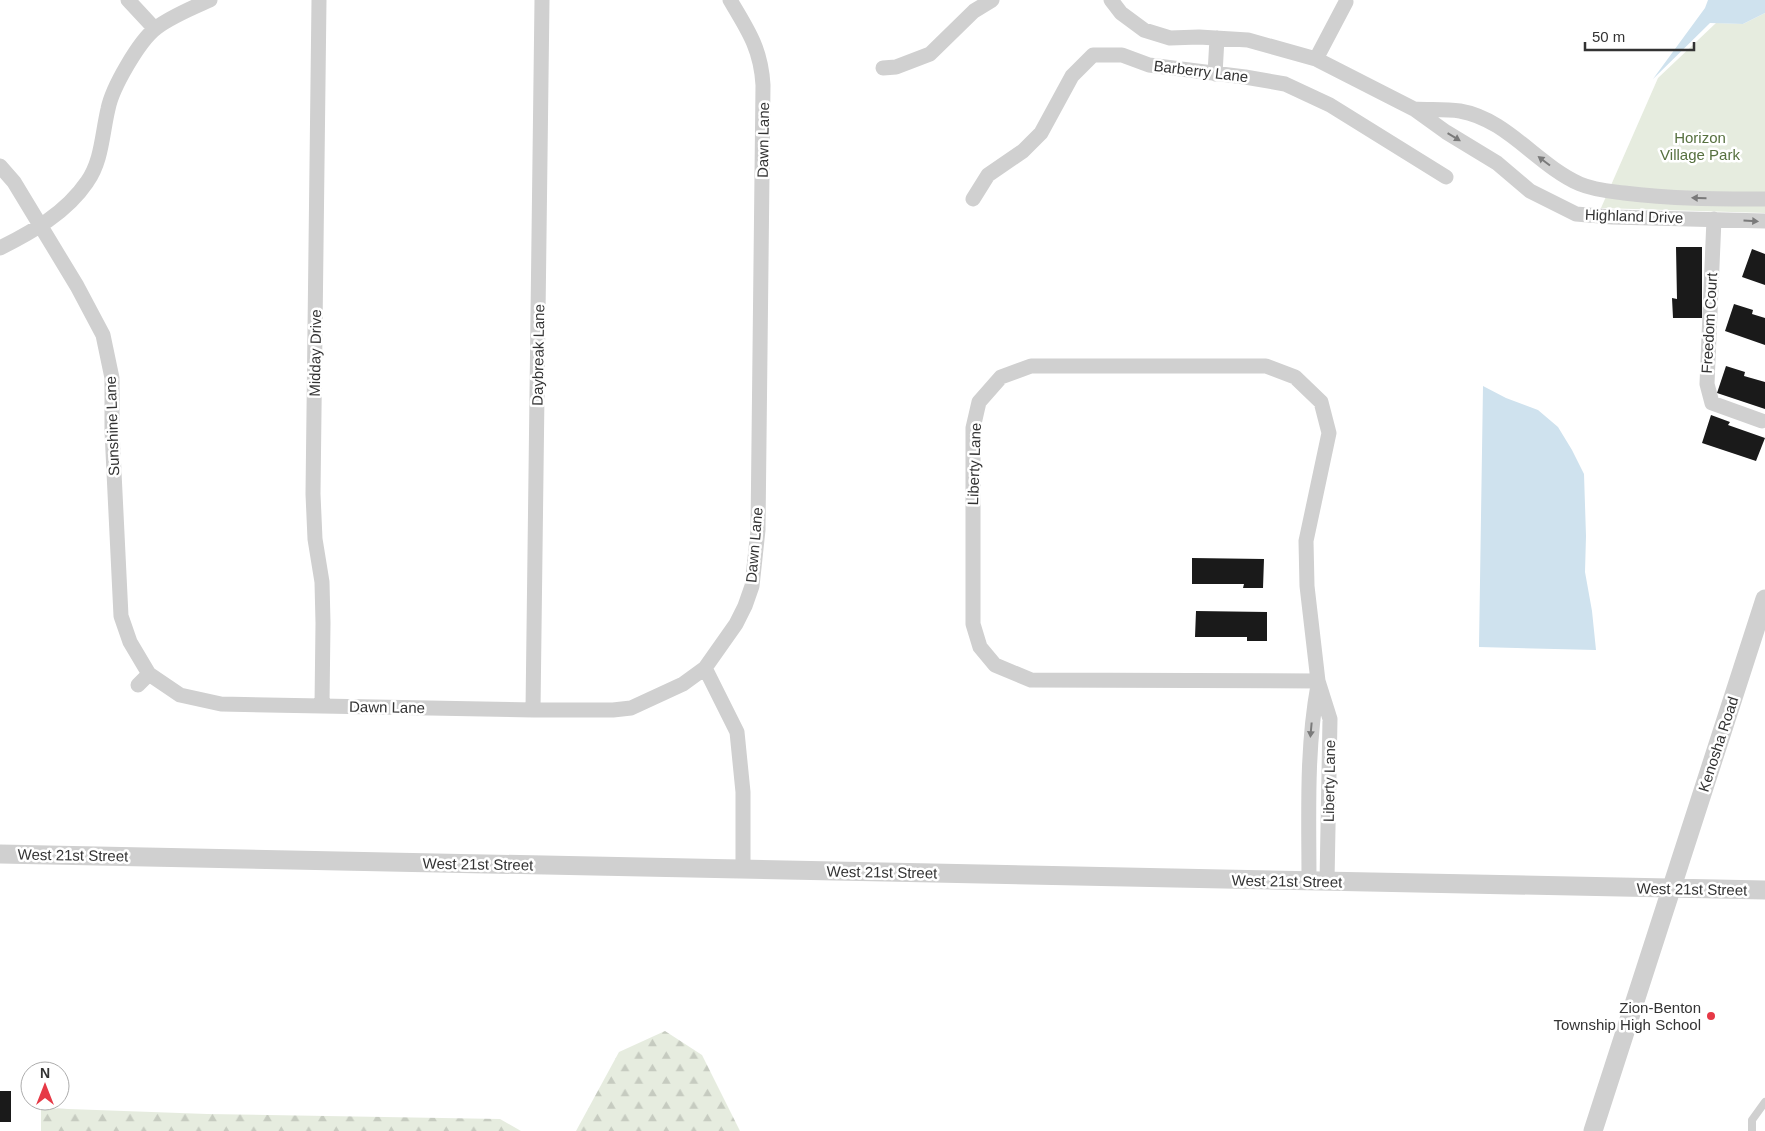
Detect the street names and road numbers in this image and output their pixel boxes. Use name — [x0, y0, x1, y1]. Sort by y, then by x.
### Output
street label: Barberry Lane — [1153, 57, 1249, 85]
street label: Dawn Lane — [754, 102, 772, 178]
street label: Highland Drive — [1585, 206, 1683, 226]
street label: Freedom Court — [1698, 271, 1720, 374]
street label: Daybreak Lane — [529, 304, 547, 406]
street label: Midday Drive — [306, 309, 324, 397]
street label: Sunshine Lane — [102, 376, 122, 476]
street label: Liberty Lane — [964, 422, 984, 506]
street label: Dawn Lane — [742, 506, 766, 584]
street label: Kenosha Road — [1695, 694, 1741, 794]
street label: Dawn Lane — [349, 698, 425, 716]
street label: Liberty Lane — [1320, 740, 1338, 822]
street label: West 21st Street — [18, 846, 129, 864]
street label: West 21st Street — [423, 855, 534, 873]
street label: West 21st Street — [827, 863, 938, 881]
street label: West 21st Street — [1232, 872, 1343, 890]
street label: West 21st Street — [1637, 880, 1748, 898]

